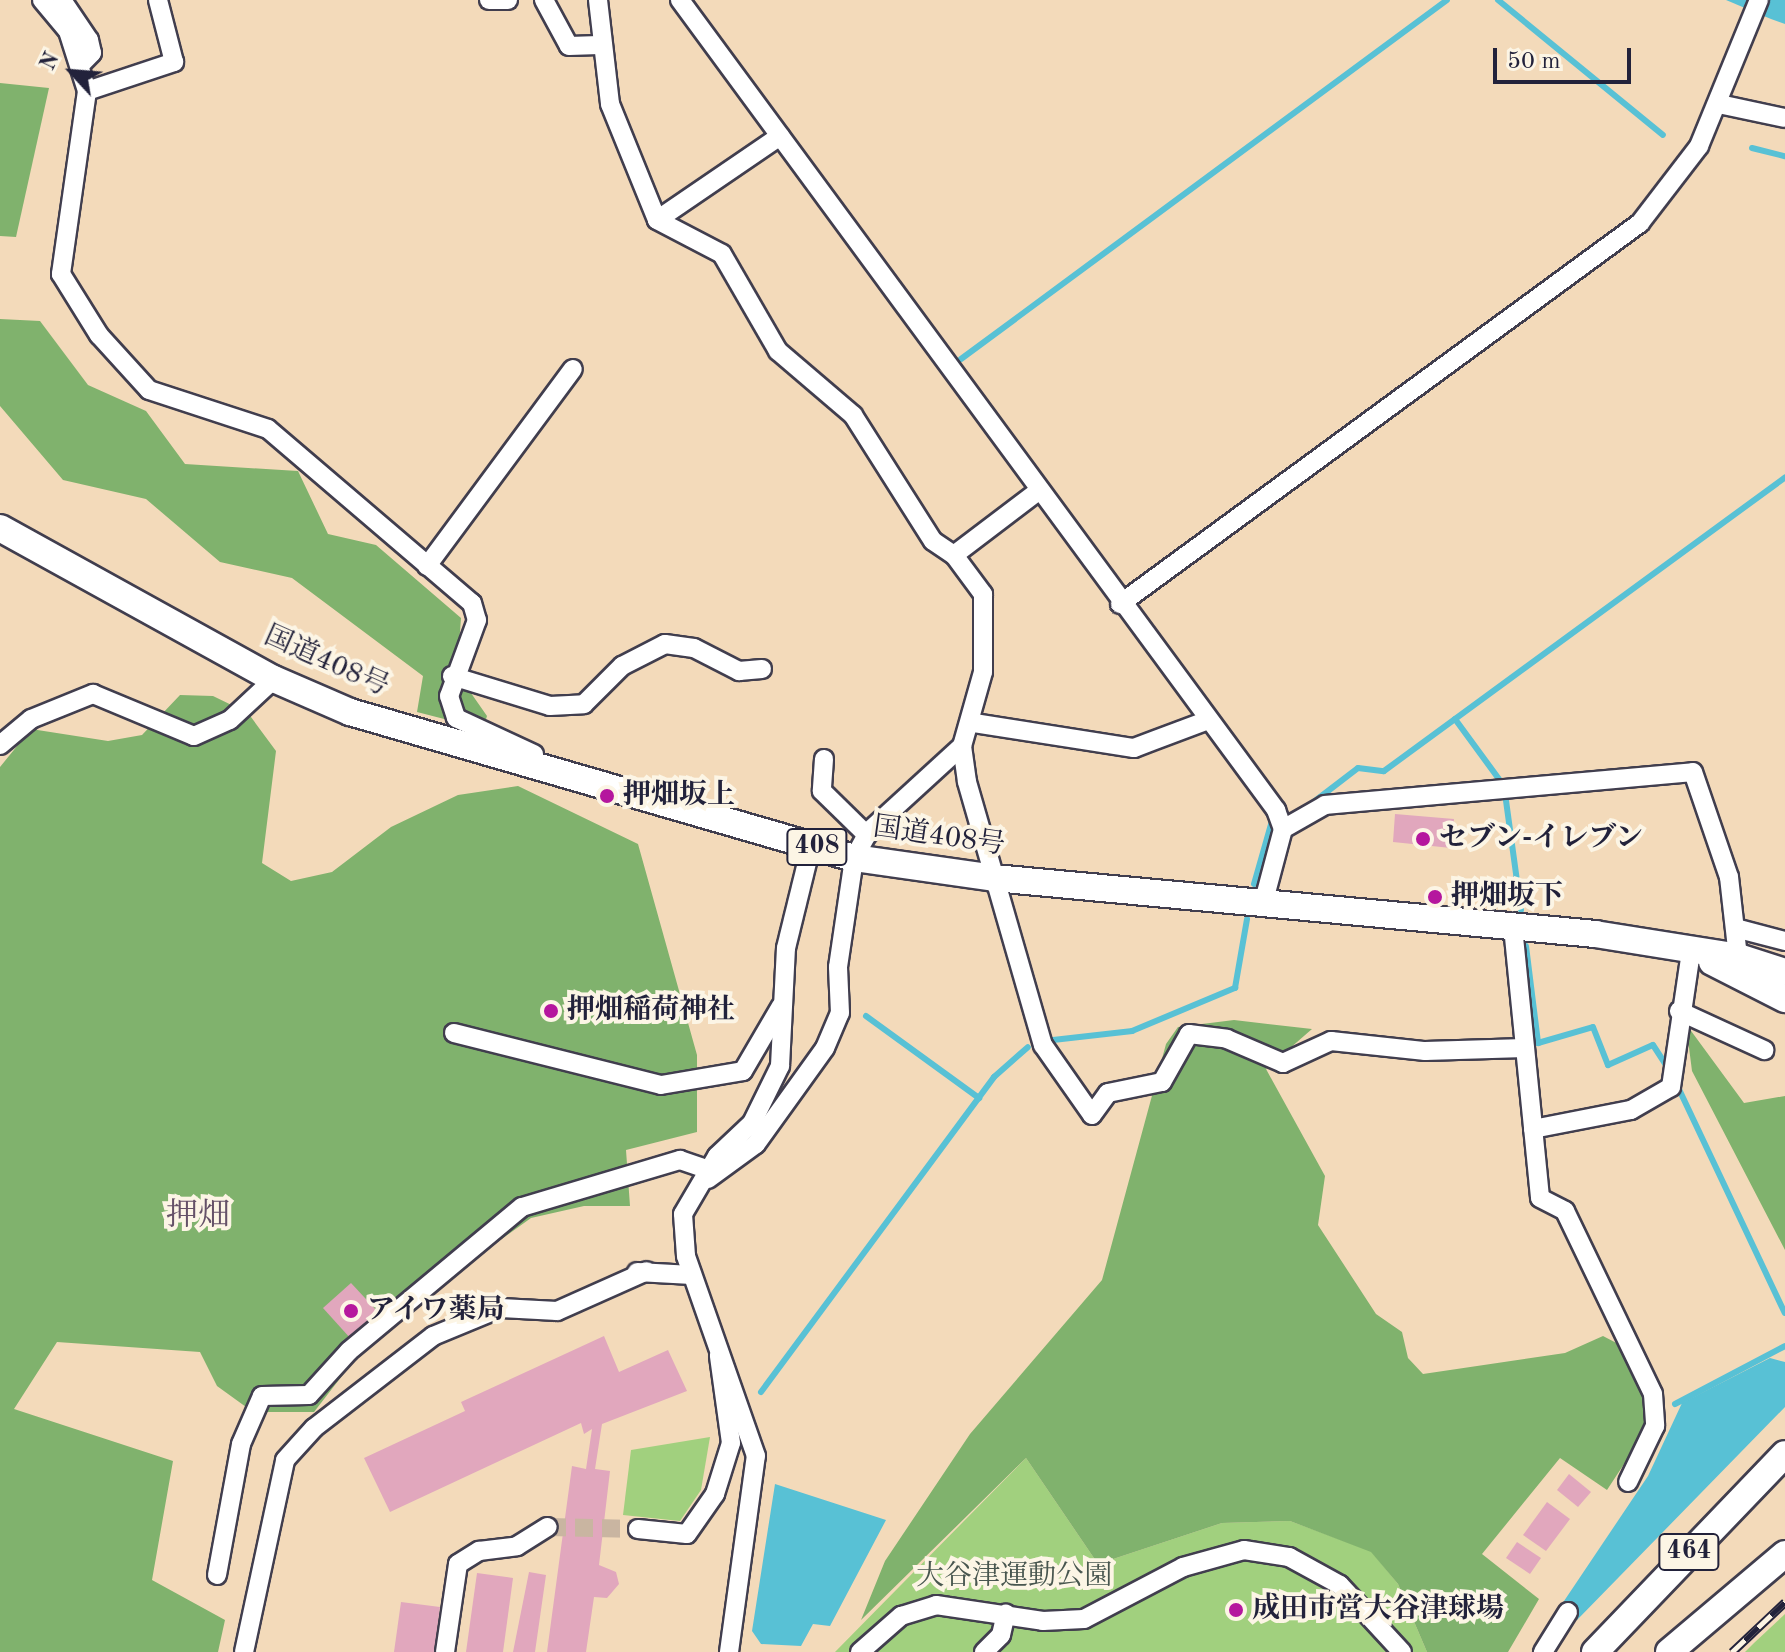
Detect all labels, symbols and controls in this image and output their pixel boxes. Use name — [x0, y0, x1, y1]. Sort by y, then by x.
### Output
north arrow — [32, 32, 112, 112]
scale bar — [1497, 32, 1635, 82]
text: N — [37, 49, 64, 74]
text: 50 m — [1507, 50, 1561, 74]
street label: 国道408号 — [259, 620, 393, 704]
place label: 押畑坂上 — [623, 779, 735, 813]
marker: 押畑坂上 — [598, 787, 616, 805]
street label: 国道408号 — [871, 811, 1007, 863]
place label: セブン-イレブン — [1439, 822, 1645, 856]
road number: 408 — [785, 825, 849, 869]
marker: セブン-イレブン — [1414, 830, 1432, 848]
place label: 押畑坂下 — [1451, 880, 1563, 914]
marker: 押畑坂下 — [1426, 888, 1444, 906]
place label: 押畑稲荷神社 — [567, 994, 735, 1028]
marker: 押畑稲荷神社 — [542, 1002, 560, 1020]
district label: 押畑 — [166, 1198, 230, 1236]
place label: アイワ薬局 — [367, 1294, 507, 1328]
marker: アイワ薬局 — [342, 1302, 360, 1320]
road number: 464 — [1657, 1530, 1721, 1574]
park label: 大谷津運動公園 — [916, 1560, 1112, 1594]
place label: 成田市営大谷津球場 — [1252, 1593, 1504, 1627]
marker: 成田市営大谷津球場 — [1227, 1601, 1245, 1619]

